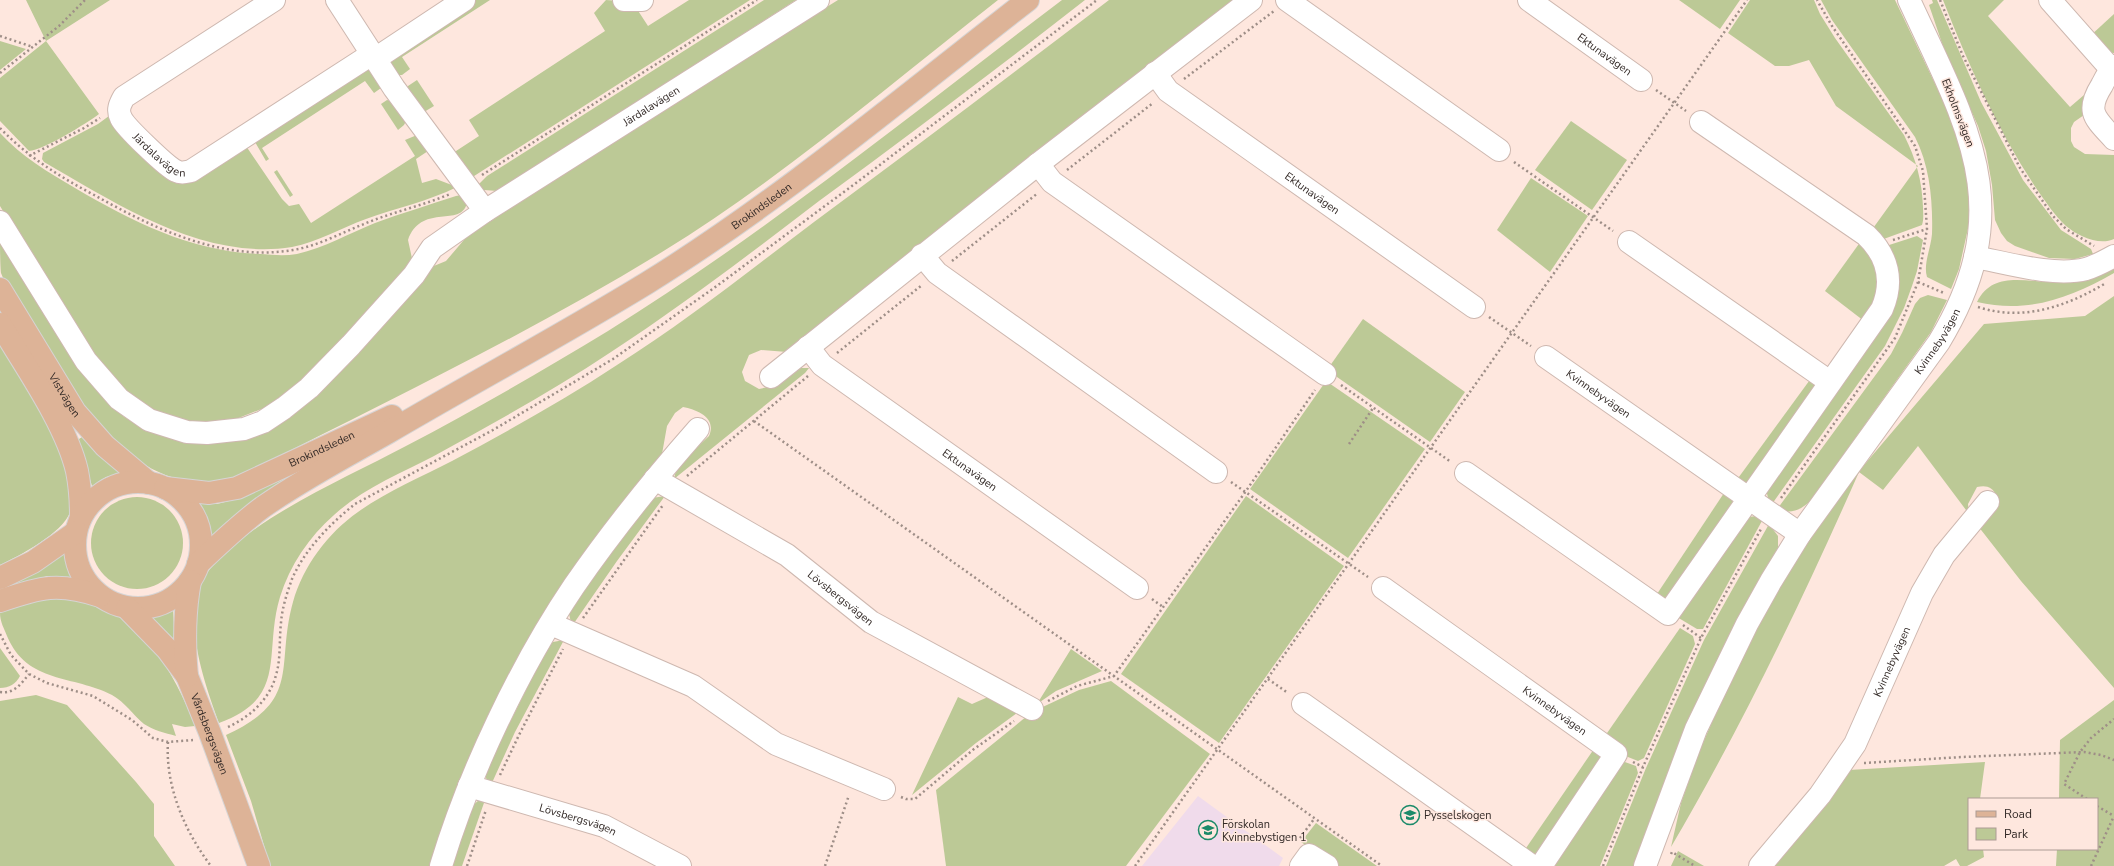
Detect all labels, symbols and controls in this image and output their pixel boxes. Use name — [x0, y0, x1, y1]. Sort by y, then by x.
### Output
street label: Ektunavägen — [1574, 29, 1635, 79]
street label: Ekholmsvägen — [1938, 77, 1978, 149]
street label: Järdalavägen — [619, 82, 682, 130]
street label: Järdalavägen — [129, 129, 185, 180]
street label: Ektunavägen — [1282, 168, 1343, 217]
street label: Brokindsleden — [728, 179, 795, 233]
street label: Kvinnebyvägen — [1911, 306, 1964, 377]
street label: Kvinnebyvägen — [1563, 366, 1634, 421]
street label: Vistvägen — [45, 369, 84, 420]
street label: Brokindsleden — [286, 427, 357, 470]
street label: Ektunavägen — [940, 445, 1000, 494]
street label: Lövsbergsvägen — [805, 567, 877, 629]
street label: Kvinnebyvägen — [1869, 624, 1914, 699]
street label: Kvinnebyvägen — [1520, 682, 1590, 738]
street label: Vårdsbergsvägen — [187, 690, 232, 777]
legend — [1968, 798, 2098, 850]
street label: Lövsbergsvägen — [538, 800, 619, 839]
school or university icon: Pysselskogen — [1399, 804, 1421, 826]
text: Road — [2004, 806, 2032, 822]
place label: Pysselskogen — [1424, 808, 1491, 823]
place label: Förskolan Kvinnebystigen 1 — [1222, 817, 1307, 845]
school or university icon: Förskolan Kvinnebystigen 1 — [1197, 819, 1219, 841]
text: Park — [2004, 826, 2029, 842]

